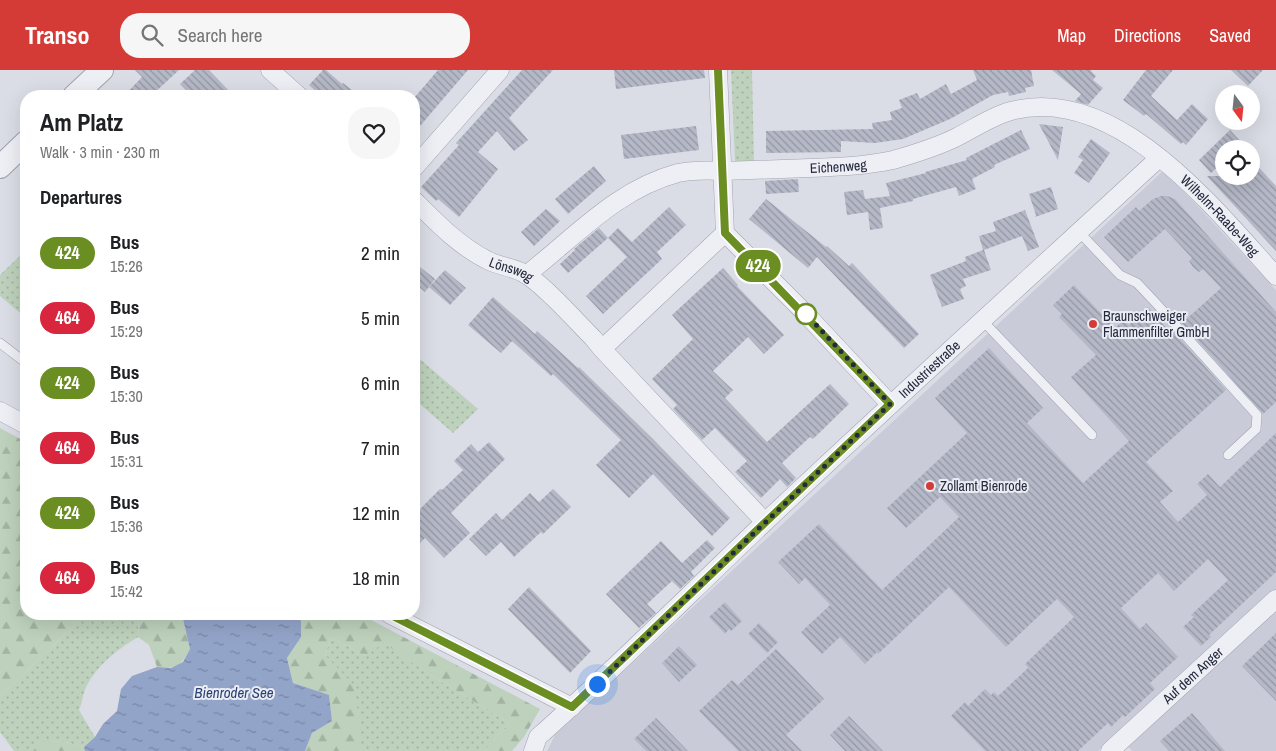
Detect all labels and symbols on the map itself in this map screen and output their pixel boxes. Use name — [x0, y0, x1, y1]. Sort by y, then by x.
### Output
north arrow — [1215, 85, 1260, 130]
street label: Eichenweg — [809, 155, 868, 177]
street label: Wilhelm-Raabe-Weg — [1177, 171, 1264, 261]
line badge: 424 — [729, 250, 787, 282]
street label: Lönsweg — [486, 253, 538, 286]
unlabelled marker — [795, 303, 817, 325]
place label: Braunschweiger Flammenfilter GmbH — [1103, 307, 1210, 341]
marker: Braunschweiger Flammenfilter GmbH — [1087, 318, 1099, 330]
street label: Industriestraße — [895, 336, 964, 402]
place label: Zollamt Bienrode — [940, 477, 1027, 495]
marker: Zollamt Bienrode — [924, 480, 936, 492]
street label: Auf dem Anger — [1158, 643, 1227, 708]
your location — [585, 672, 610, 697]
water label: Bienroder See — [194, 682, 274, 703]

